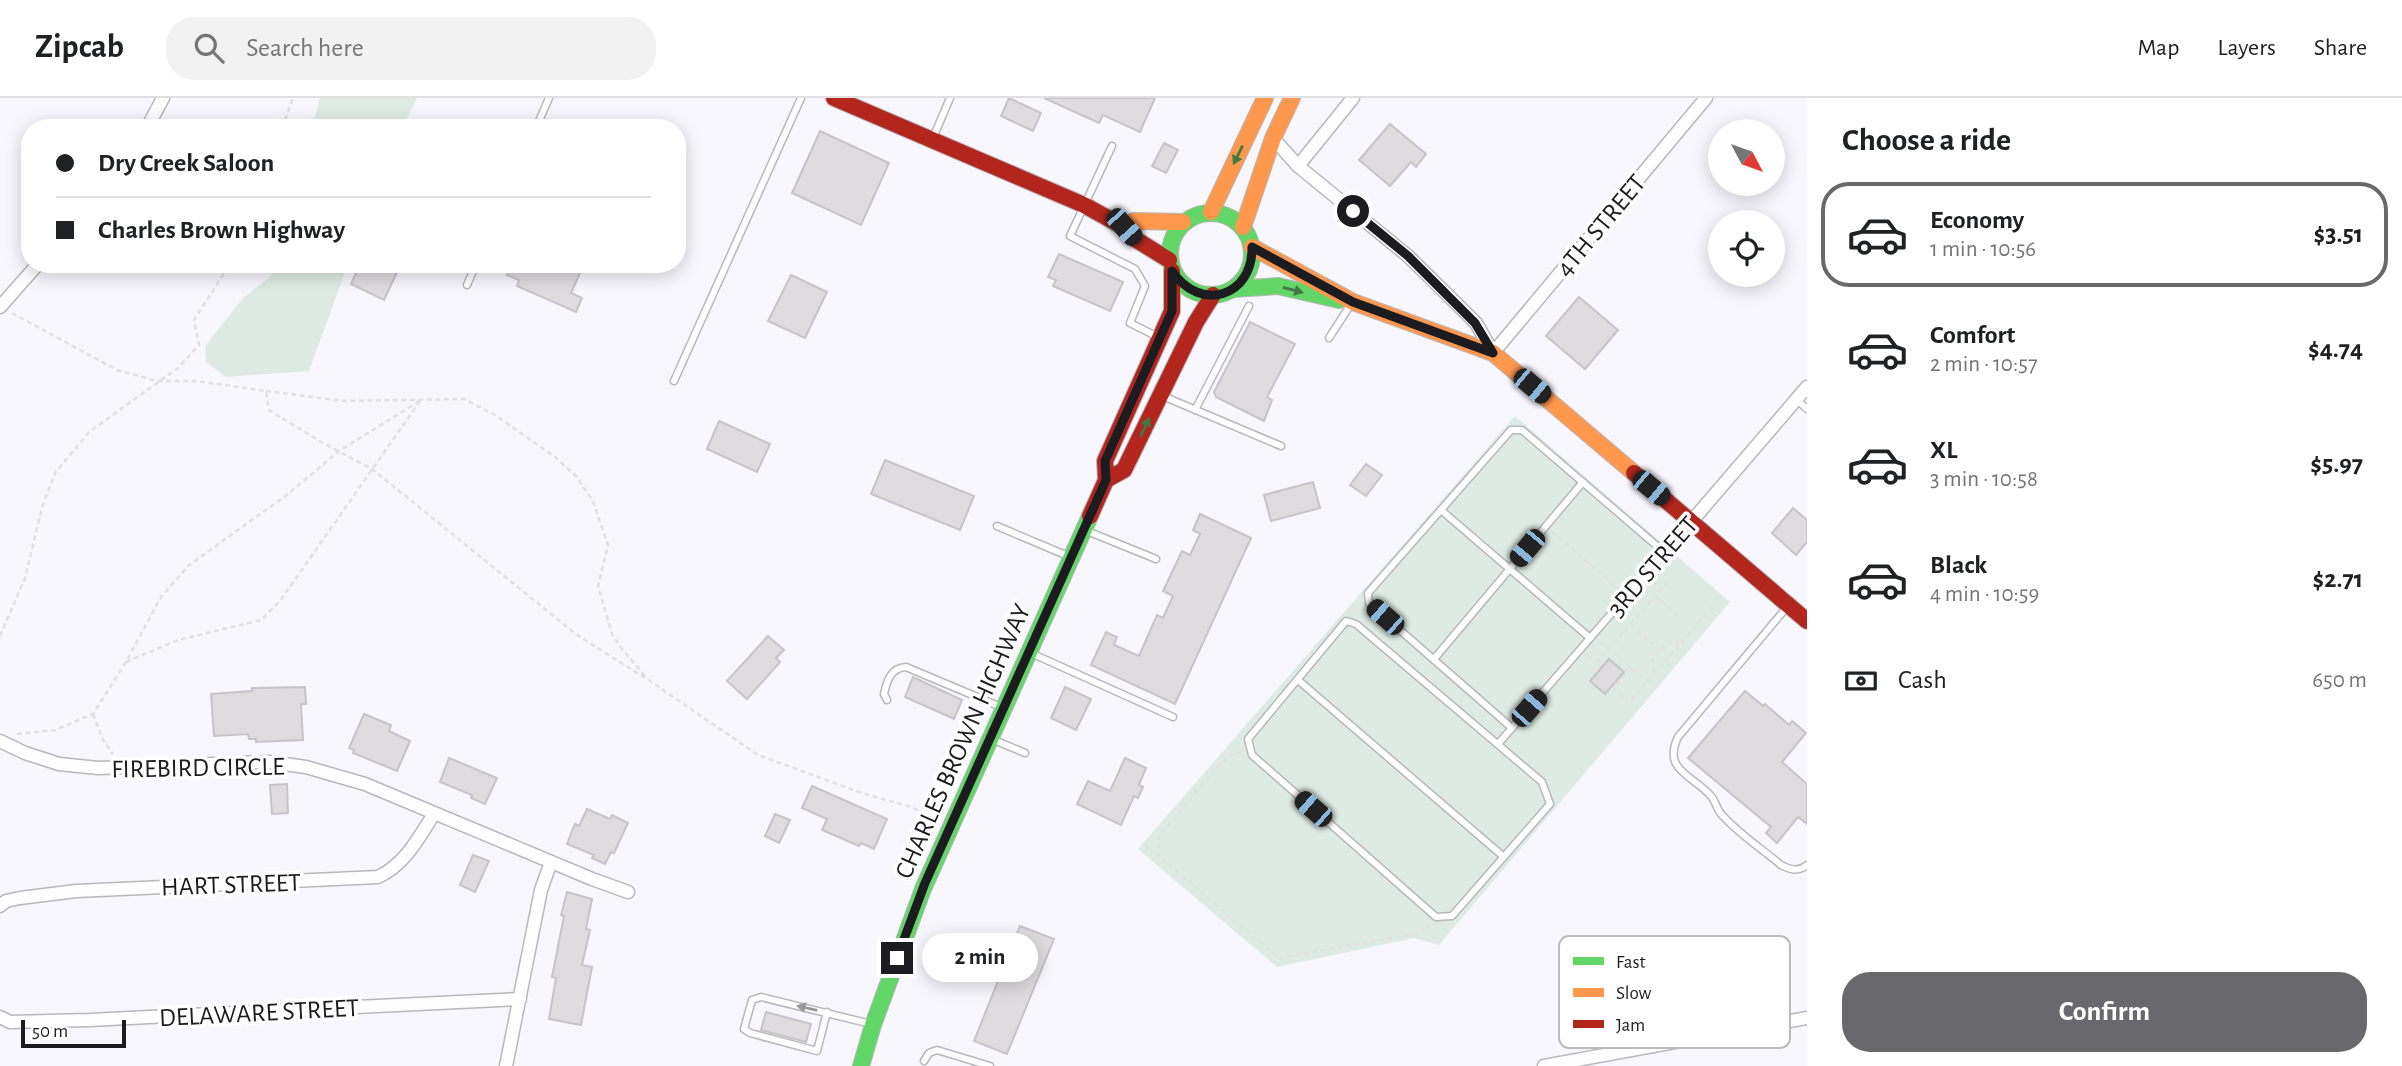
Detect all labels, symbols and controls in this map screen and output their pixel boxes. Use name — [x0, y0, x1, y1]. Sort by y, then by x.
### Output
search box — [166, 17, 656, 80]
icon: search — [190, 29, 228, 67]
text: Zipcab — [35, 31, 124, 64]
text: Search here — [246, 35, 364, 61]
text: Map — [2137, 36, 2179, 60]
text: Layers — [2217, 36, 2276, 60]
text: Share — [2314, 36, 2367, 60]
north arrow — [1708, 119, 1785, 196]
map controls — [1708, 119, 1785, 287]
text: Choose a ride — [1842, 124, 2011, 156]
one-way arrow — [1232, 145, 1243, 165]
text: Dry Creek Saloon — [98, 150, 274, 176]
street label: 4TH STREET — [1551, 170, 1651, 282]
route start — [1337, 195, 1369, 227]
icon: car — [1846, 203, 1909, 266]
car — [1103, 204, 1146, 250]
text: Economy — [1930, 207, 2024, 233]
button: locate — [1708, 210, 1785, 287]
text: Charles Brown Highway — [98, 217, 345, 243]
text: $3.51 — [2314, 221, 2363, 247]
text: 1 min · 10:56 — [1930, 238, 2036, 261]
one-way arrow — [1283, 285, 1305, 296]
icon: car — [1846, 318, 1909, 381]
text: Comfort — [1930, 322, 2015, 348]
text: $4.74 — [2308, 336, 2363, 362]
text: 2 min · 10:57 — [1930, 353, 2037, 376]
car — [1510, 364, 1555, 408]
one-way arrow — [1139, 417, 1151, 437]
icon: car — [1846, 433, 1909, 496]
text: XL — [1930, 437, 1957, 463]
text: $5.97 — [2310, 451, 2363, 477]
car — [1629, 466, 1674, 510]
text: 3 min · 10:58 — [1930, 468, 2038, 491]
street label: 3RD STREET — [1603, 511, 1703, 622]
car — [1506, 525, 1549, 571]
icon: car — [1846, 548, 1909, 611]
text: Black — [1930, 552, 1987, 578]
text: $2.71 — [2313, 566, 2363, 592]
text: 4 min · 10:59 — [1930, 583, 2039, 606]
car — [1363, 595, 1408, 639]
street label: CHARLES BROWN HIGHWAY — [891, 600, 1035, 883]
icon: cash — [1842, 662, 1880, 700]
text: Cash — [1898, 667, 1947, 693]
text: 650 m — [2312, 669, 2367, 692]
car — [1508, 685, 1551, 731]
street label: FIREBIRD CIRCLE — [111, 753, 285, 783]
car — [1291, 787, 1336, 831]
street label: HART STREET — [161, 870, 302, 900]
callout: 2 min — [922, 934, 1037, 982]
legend — [1559, 936, 1790, 1048]
route end — [881, 942, 913, 974]
text: 2 min — [954, 946, 1006, 969]
text: Fast — [1616, 953, 1646, 972]
button: Confirm — [1842, 972, 2367, 1052]
text: Slow — [1616, 984, 1652, 1003]
street label: DELAWARE STREET — [158, 995, 360, 1031]
one-way arrow — [796, 1002, 818, 1013]
text: Jam — [1616, 1016, 1645, 1035]
scale bar — [21, 1017, 126, 1049]
text: 50 m — [32, 1022, 68, 1041]

